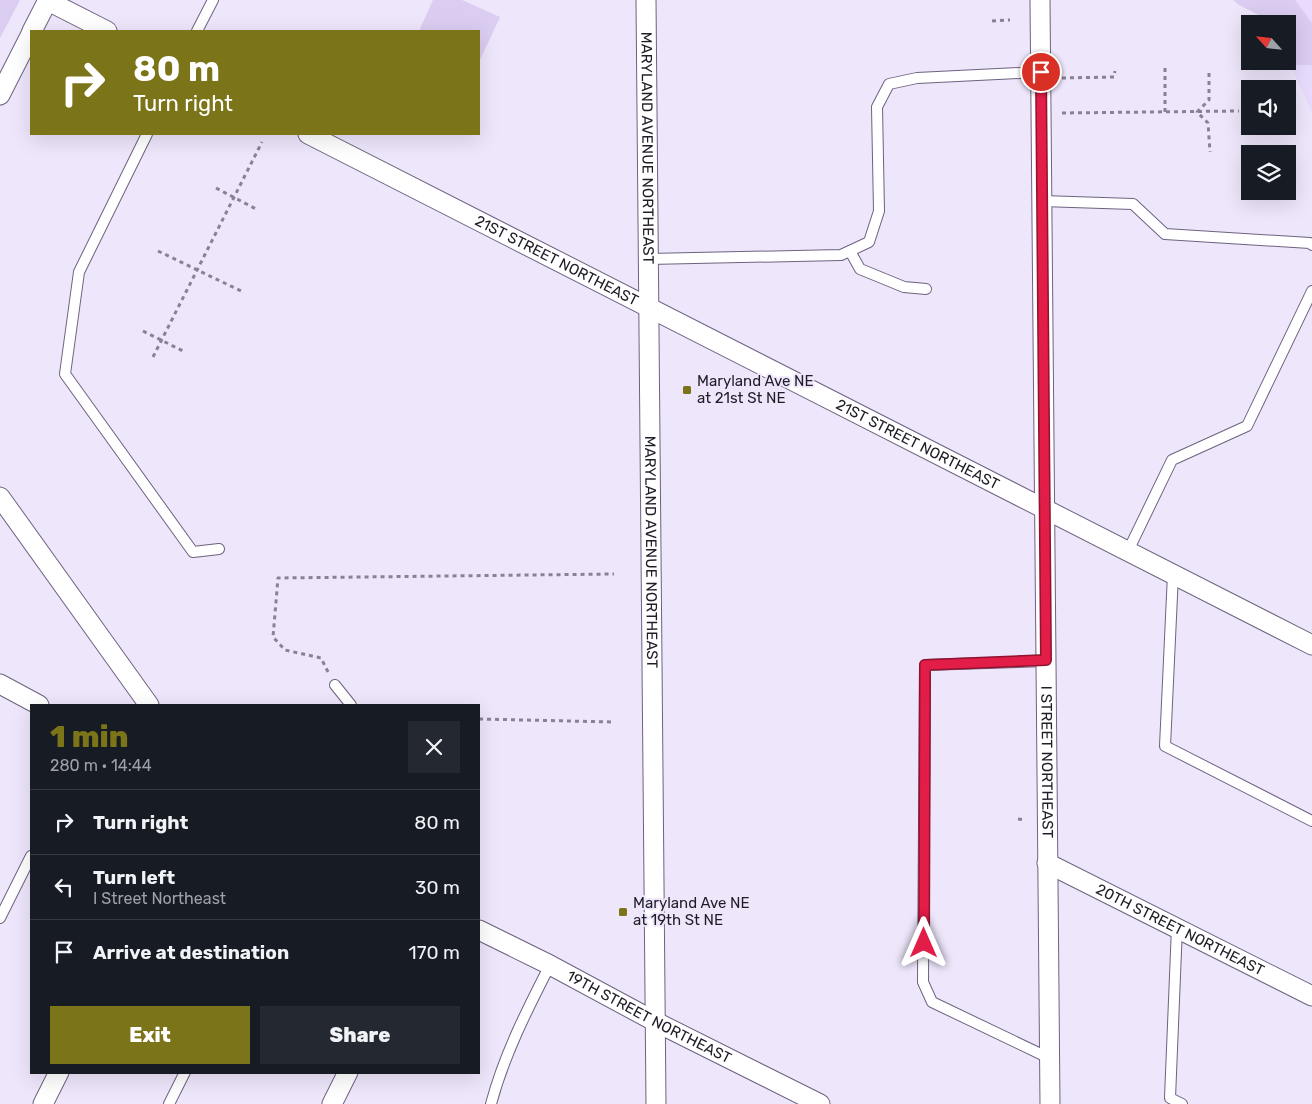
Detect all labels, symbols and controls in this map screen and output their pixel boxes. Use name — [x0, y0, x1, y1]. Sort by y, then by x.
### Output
north arrow — [1241, 15, 1296, 70]
map controls — [1241, 15, 1296, 200]
street label: MARYLAND AVENUE NORTHEAST — [637, 32, 657, 265]
text: 80 m — [133, 48, 220, 90]
icon: right — [50, 50, 115, 115]
pin — [1020, 51, 1062, 93]
icon: arrive — [1027, 58, 1055, 86]
button: sound — [1241, 80, 1296, 135]
text: Turn right — [133, 90, 233, 117]
button: layers — [1241, 145, 1296, 200]
street label: 21ST STREET NORTHEAST — [472, 211, 642, 310]
place label: Maryland Ave NE at 21st St NE — [697, 372, 814, 407]
marker: Maryland Ave NE at 21st St NE — [681, 384, 693, 396]
street label: 21ST STREET NORTHEAST — [833, 395, 1003, 493]
street label: MARYLAND AVENUE NORTHEAST — [641, 436, 661, 669]
street label: I STREET NORTHEAST — [1037, 686, 1057, 839]
text: 1 min — [50, 719, 128, 755]
button: close — [408, 721, 460, 773]
text: 280 m · 14:44 — [50, 756, 152, 775]
icon: right — [50, 808, 78, 836]
text: Turn right — [93, 811, 188, 834]
text: 80 m — [414, 811, 460, 834]
text: Turn left — [93, 866, 175, 889]
icon: left — [50, 873, 78, 901]
text: 30 m — [415, 876, 460, 899]
street label: 20TH STREET NORTHEAST — [1093, 880, 1268, 980]
text: I Street Northeast — [93, 889, 226, 908]
place label: Maryland Ave NE at 19th St NE — [633, 894, 750, 929]
marker: Maryland Ave NE at 19th St NE — [617, 906, 629, 918]
position arrow — [897, 916, 949, 968]
icon: arrive — [50, 938, 78, 966]
text: Arrive at destination — [93, 941, 289, 964]
text: 170 m — [409, 941, 460, 964]
street label: 19TH STREET NORTHEAST — [564, 967, 735, 1067]
button: Exit — [50, 1006, 250, 1064]
button: Share — [260, 1006, 460, 1064]

